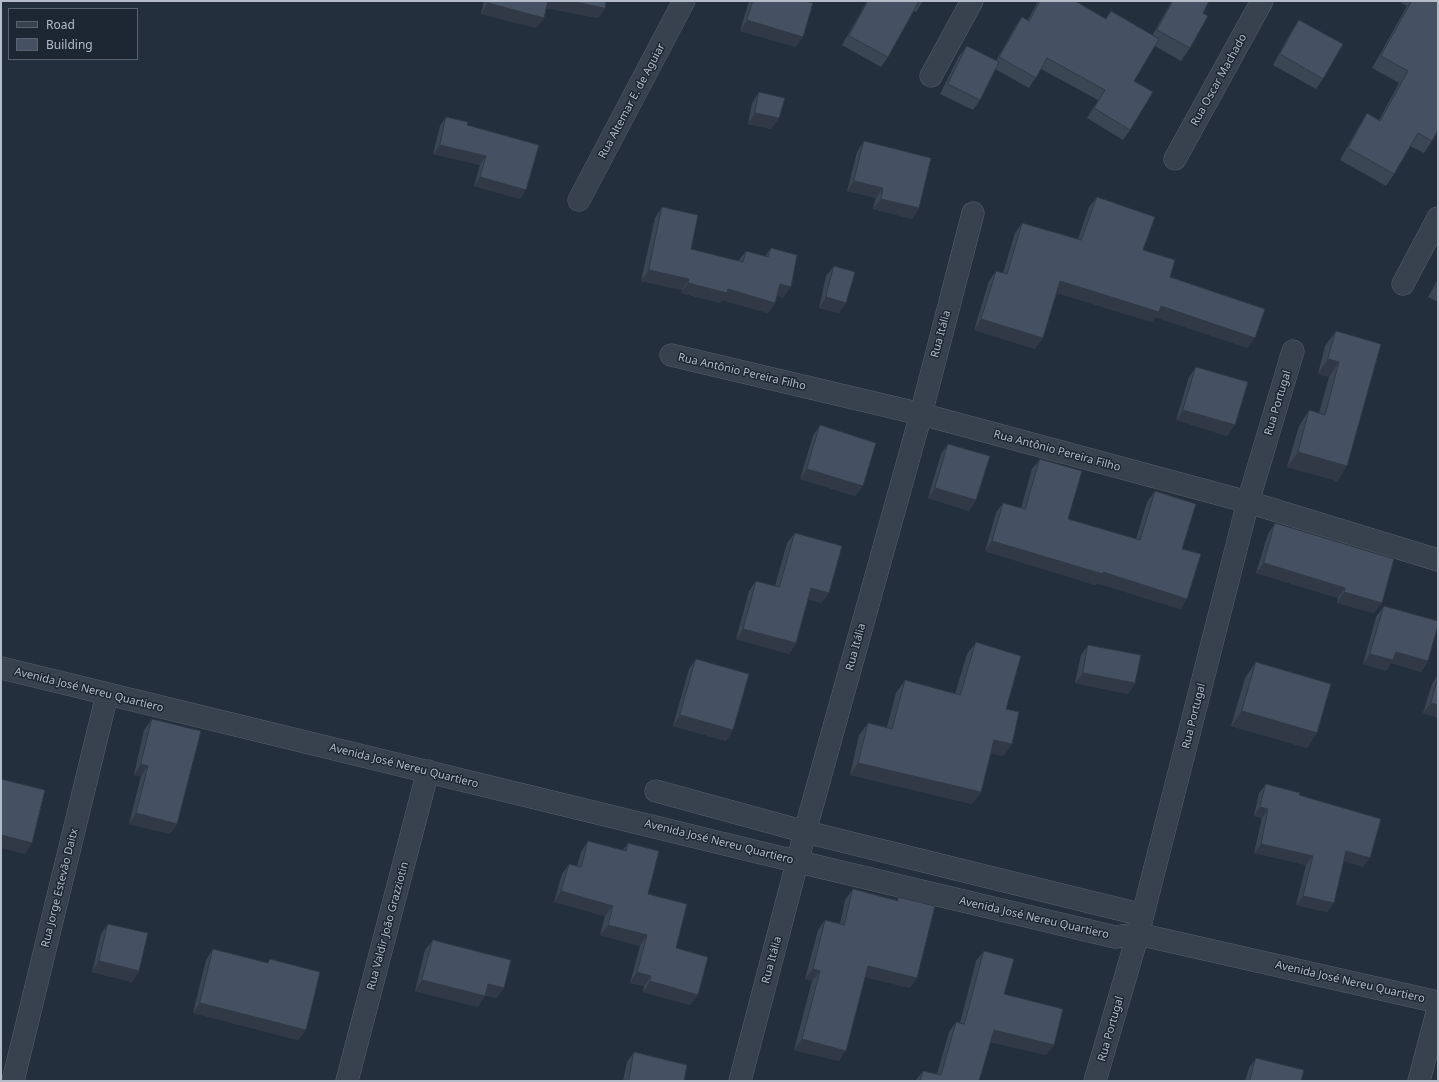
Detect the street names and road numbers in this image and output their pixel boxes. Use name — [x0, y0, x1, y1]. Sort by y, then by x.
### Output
street label: Rua Oscar Machado — [1188, 32, 1250, 128]
street label: Rua Altemar E. de Aguiar — [596, 41, 668, 161]
street label: Rua Itália — [928, 309, 954, 359]
street label: Rua Antônio Pereira Filho — [677, 351, 807, 393]
street label: Rua Portugal — [1262, 369, 1294, 437]
street label: Rua Antônio Pereira Filho — [992, 428, 1122, 474]
street label: Rua Itália — [843, 622, 869, 672]
street label: Avenida José Nereu Quartiero — [13, 665, 165, 715]
street label: Rua Portugal — [1179, 682, 1209, 750]
street label: Avenida José Nereu Quartiero — [328, 741, 480, 791]
street label: Avenida José Nereu Quartiero — [643, 817, 795, 867]
street label: Rua Jorge Estevão Daitx — [39, 827, 81, 949]
street label: Rua Valdir João Grazziotin — [364, 860, 412, 992]
street label: Avenida José Nereu Quartiero — [958, 894, 1110, 942]
street label: Rua Itália — [759, 935, 785, 985]
street label: Avenida José Nereu Quartiero — [1274, 958, 1426, 1006]
street label: Rua Portugal — [1095, 995, 1127, 1063]

